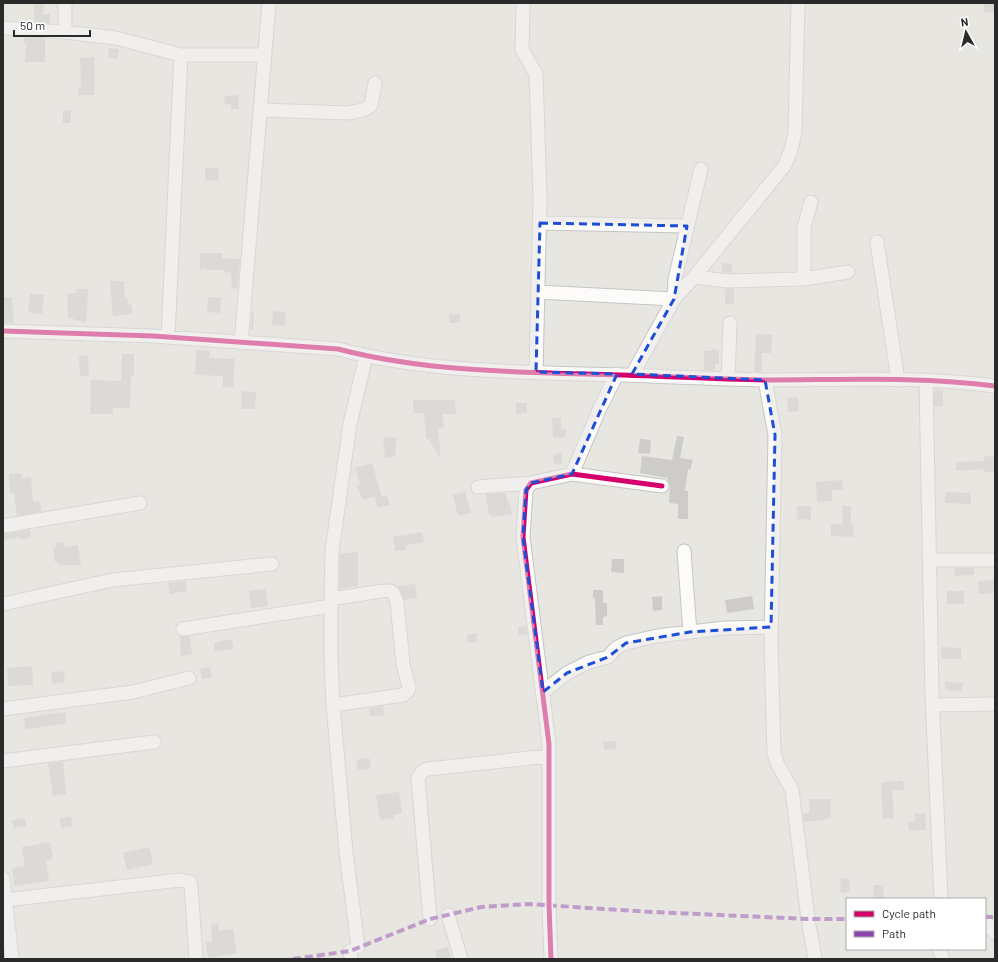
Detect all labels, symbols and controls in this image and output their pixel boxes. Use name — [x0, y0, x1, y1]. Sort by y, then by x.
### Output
scale bar — [14, 12, 90, 38]
north arrow — [946, 12, 986, 52]
text: N — [960, 15, 969, 29]
text: 50 m — [20, 18, 45, 32]
legend — [846, 898, 986, 950]
text: Cycle path — [882, 906, 936, 920]
text: Path — [882, 926, 906, 940]

